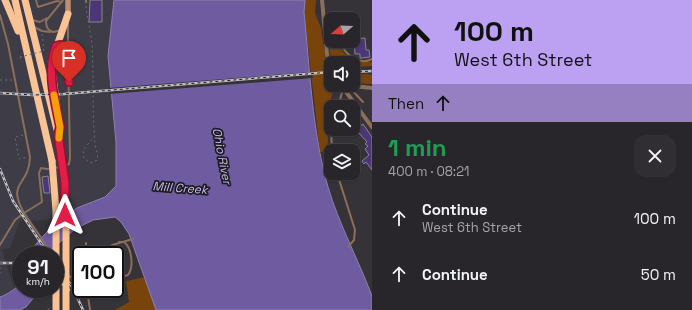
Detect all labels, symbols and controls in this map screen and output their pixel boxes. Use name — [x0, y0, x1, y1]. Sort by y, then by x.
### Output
north arrow — [324, 12, 360, 48]
map controls — [324, 12, 360, 180]
text: 100 m — [454, 13, 534, 49]
icon: ahead — [388, 16, 440, 68]
pin — [52, 41, 86, 82]
icon: arrive — [58, 47, 80, 69]
text: West 6th Street — [454, 48, 592, 71]
button: sound — [324, 56, 360, 92]
icon: ahead — [432, 92, 454, 114]
text: Then — [388, 94, 424, 113]
button: search — [324, 100, 360, 136]
water label: Ohio River — [209, 126, 236, 187]
text: 1 min — [388, 132, 447, 163]
button: close — [634, 135, 676, 177]
button: layers — [324, 144, 360, 180]
text: 400 m · 08:21 — [388, 163, 469, 180]
water label: Mill Creek — [152, 178, 210, 198]
position arrow — [44, 194, 86, 236]
text: Continue — [422, 200, 488, 219]
icon: ahead — [388, 207, 410, 229]
text: 100 m — [634, 209, 676, 228]
text: West 6th Street — [422, 219, 522, 236]
speed limit sign: 100 — [72, 246, 124, 298]
text: 91 — [27, 254, 49, 280]
icon: ahead — [388, 263, 410, 285]
text: Continue — [422, 265, 488, 284]
text: 50 m — [641, 265, 676, 284]
text: km/h — [26, 275, 50, 288]

